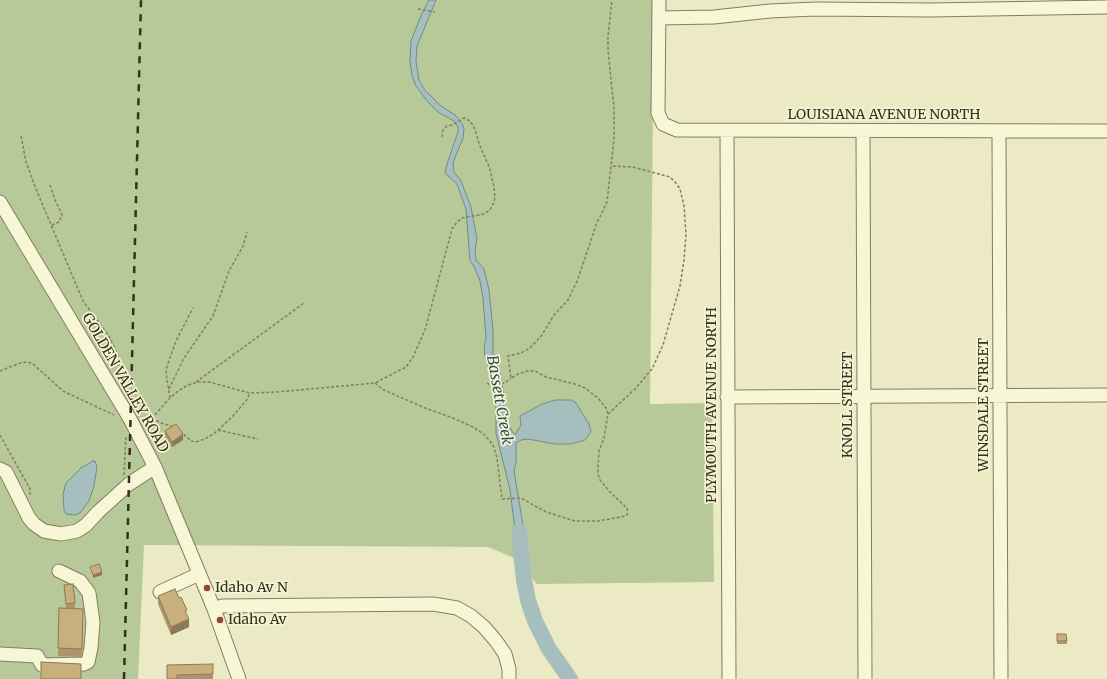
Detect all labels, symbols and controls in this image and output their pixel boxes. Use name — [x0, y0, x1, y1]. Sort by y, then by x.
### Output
street label: LOUISIANA AVENUE NORTH — [787, 107, 981, 123]
street label: PLYMOUTH AVENUE NORTH — [704, 307, 720, 503]
street label: GOLDEN VALLEY ROAD — [78, 310, 172, 456]
street label: WINSDALE STREET — [976, 338, 992, 472]
street label: KNOLL STREET — [840, 352, 856, 458]
water label: Bassett Creek — [482, 354, 516, 446]
place label: Idaho Av N — [215, 580, 288, 596]
marker: Idaho Av N — [202, 583, 212, 593]
place label: Idaho Av — [228, 612, 287, 628]
marker: Idaho Av — [215, 615, 225, 625]

